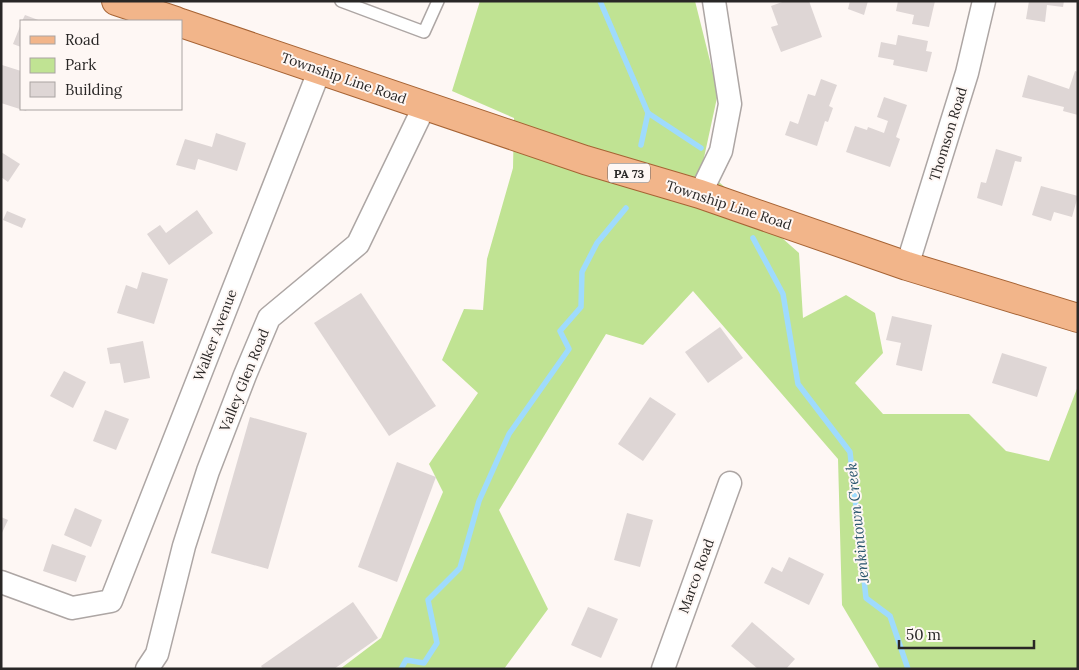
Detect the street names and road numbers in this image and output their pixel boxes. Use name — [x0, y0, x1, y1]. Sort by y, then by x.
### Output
street label: Township Line Road — [279, 48, 409, 108]
street label: Thomson Road — [925, 85, 971, 183]
road number: PA 73 — [608, 164, 650, 182]
street label: Township Line Road — [664, 176, 794, 234]
street label: Walker Avenue — [189, 286, 241, 383]
street label: Valley Glen Road — [215, 326, 273, 435]
street label: Marco Road — [674, 536, 718, 616]

